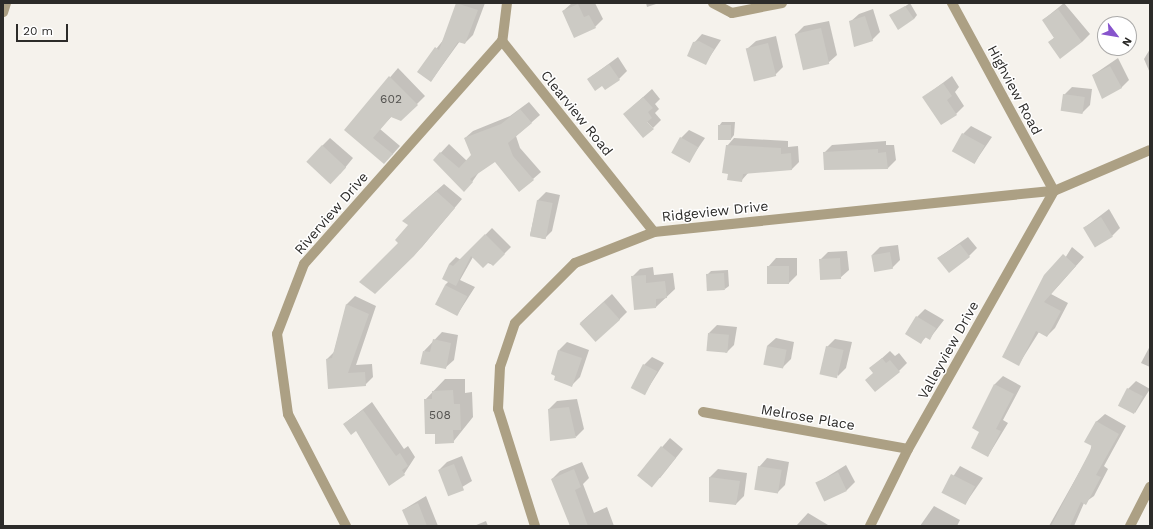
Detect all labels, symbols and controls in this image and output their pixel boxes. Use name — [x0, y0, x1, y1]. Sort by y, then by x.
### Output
scale bar — [18, 16, 70, 42]
north arrow — [1097, 16, 1137, 56]
text: 20 m — [23, 24, 53, 38]
text: N — [1119, 35, 1135, 49]
street label: Highview Road — [984, 42, 1046, 138]
street label: Clearview Road — [537, 67, 617, 159]
house number: 602 — [380, 93, 402, 107]
street label: Riverview Drive — [290, 168, 372, 258]
street label: Ridgeview Drive — [661, 197, 769, 225]
street label: Valleyview Drive — [914, 298, 982, 402]
street label: Melrose Place — [760, 400, 856, 434]
house number: 508 — [429, 409, 451, 423]

